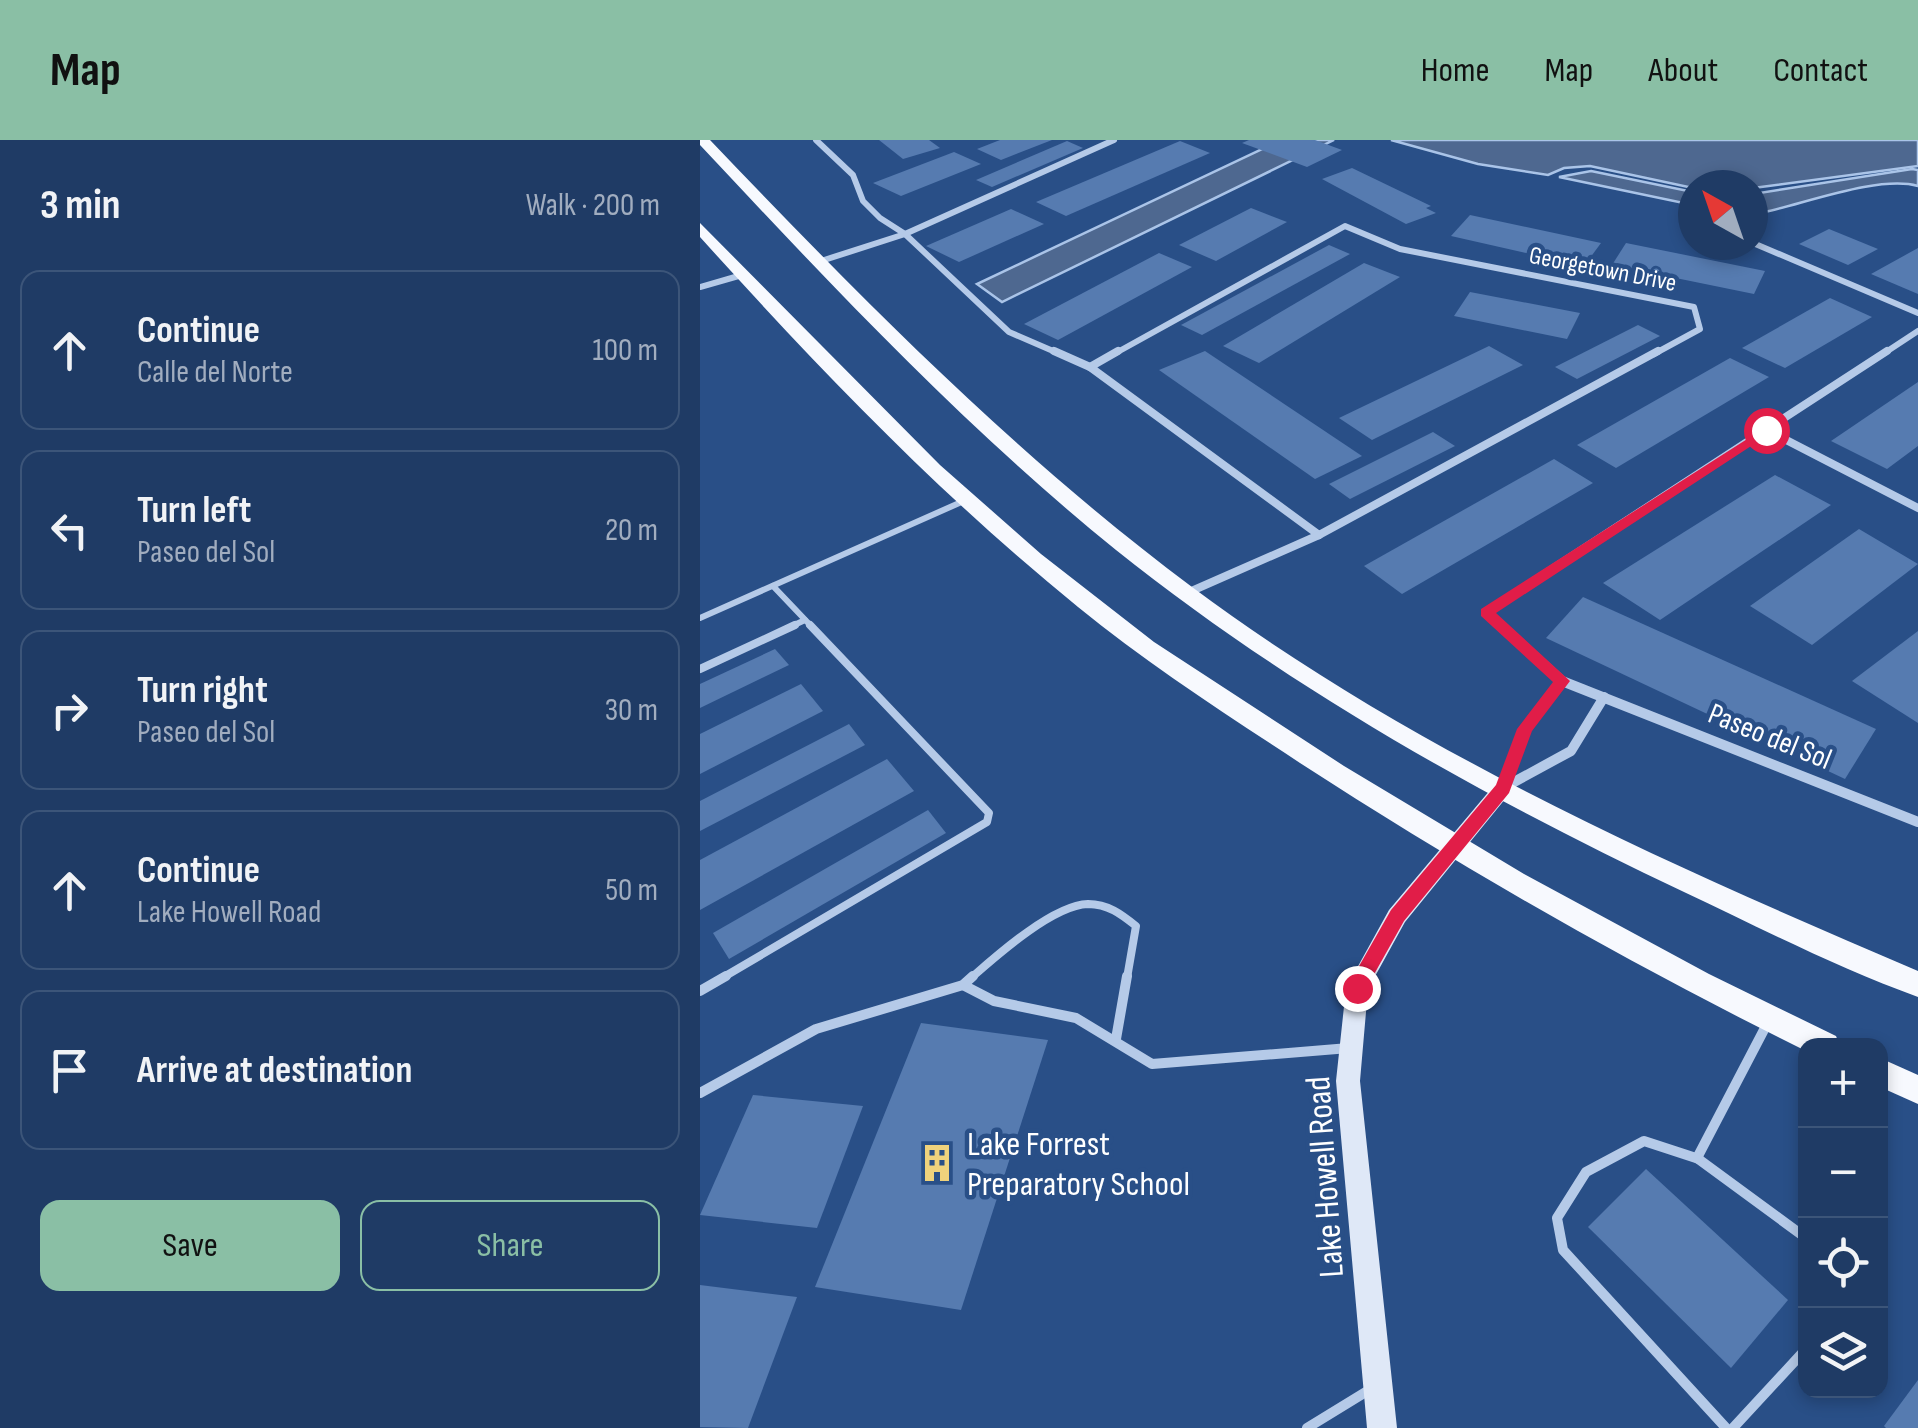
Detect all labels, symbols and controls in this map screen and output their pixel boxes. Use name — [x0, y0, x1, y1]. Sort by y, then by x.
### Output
text: Map — [50, 42, 121, 99]
text: Home — [1421, 49, 1490, 92]
text: Map — [1545, 49, 1593, 92]
text: About — [1648, 49, 1718, 92]
text: Contact — [1773, 49, 1868, 92]
north arrow — [1678, 170, 1768, 260]
text: 3 min — [40, 180, 120, 231]
text: Walk · 200 m — [526, 186, 660, 225]
street label: Georgetown Drive — [1526, 240, 1679, 299]
text: Continue — [137, 308, 260, 353]
icon: ahead — [42, 323, 97, 378]
text: 100 m — [593, 331, 658, 370]
text: Calle del Norte — [137, 353, 293, 392]
route start — [1744, 408, 1790, 454]
text: Turn left — [137, 488, 251, 533]
icon: left — [42, 503, 97, 558]
text: 20 m — [605, 511, 658, 550]
text: Paseo del Sol — [137, 533, 275, 572]
text: Turn right — [137, 668, 268, 713]
icon: right — [42, 683, 97, 738]
text: 30 m — [605, 691, 658, 730]
street label: Paseo del Sol — [1703, 696, 1836, 778]
text: Paseo del Sol — [137, 713, 275, 752]
text: Continue — [137, 848, 260, 893]
icon: ahead — [42, 863, 97, 918]
text: 50 m — [605, 871, 658, 910]
text: Lake Howell Road — [137, 893, 321, 932]
route end — [1335, 966, 1381, 1012]
map controls — [1798, 1038, 1888, 1398]
button: + — [1798, 1038, 1888, 1128]
icon: arrive — [42, 1043, 97, 1098]
text: Arrive at destination — [137, 1048, 412, 1093]
street label: Lake Howell Road — [1297, 1075, 1354, 1279]
place label: Lake Forrest Preparatory School — [967, 1123, 1190, 1206]
button: − — [1798, 1128, 1888, 1218]
building icon: Lake Forrest Preparatory School — [916, 1142, 958, 1184]
button: Save — [40, 1200, 340, 1291]
button: Share — [360, 1200, 660, 1291]
button: locate — [1798, 1218, 1888, 1308]
button: layers — [1798, 1308, 1888, 1398]

